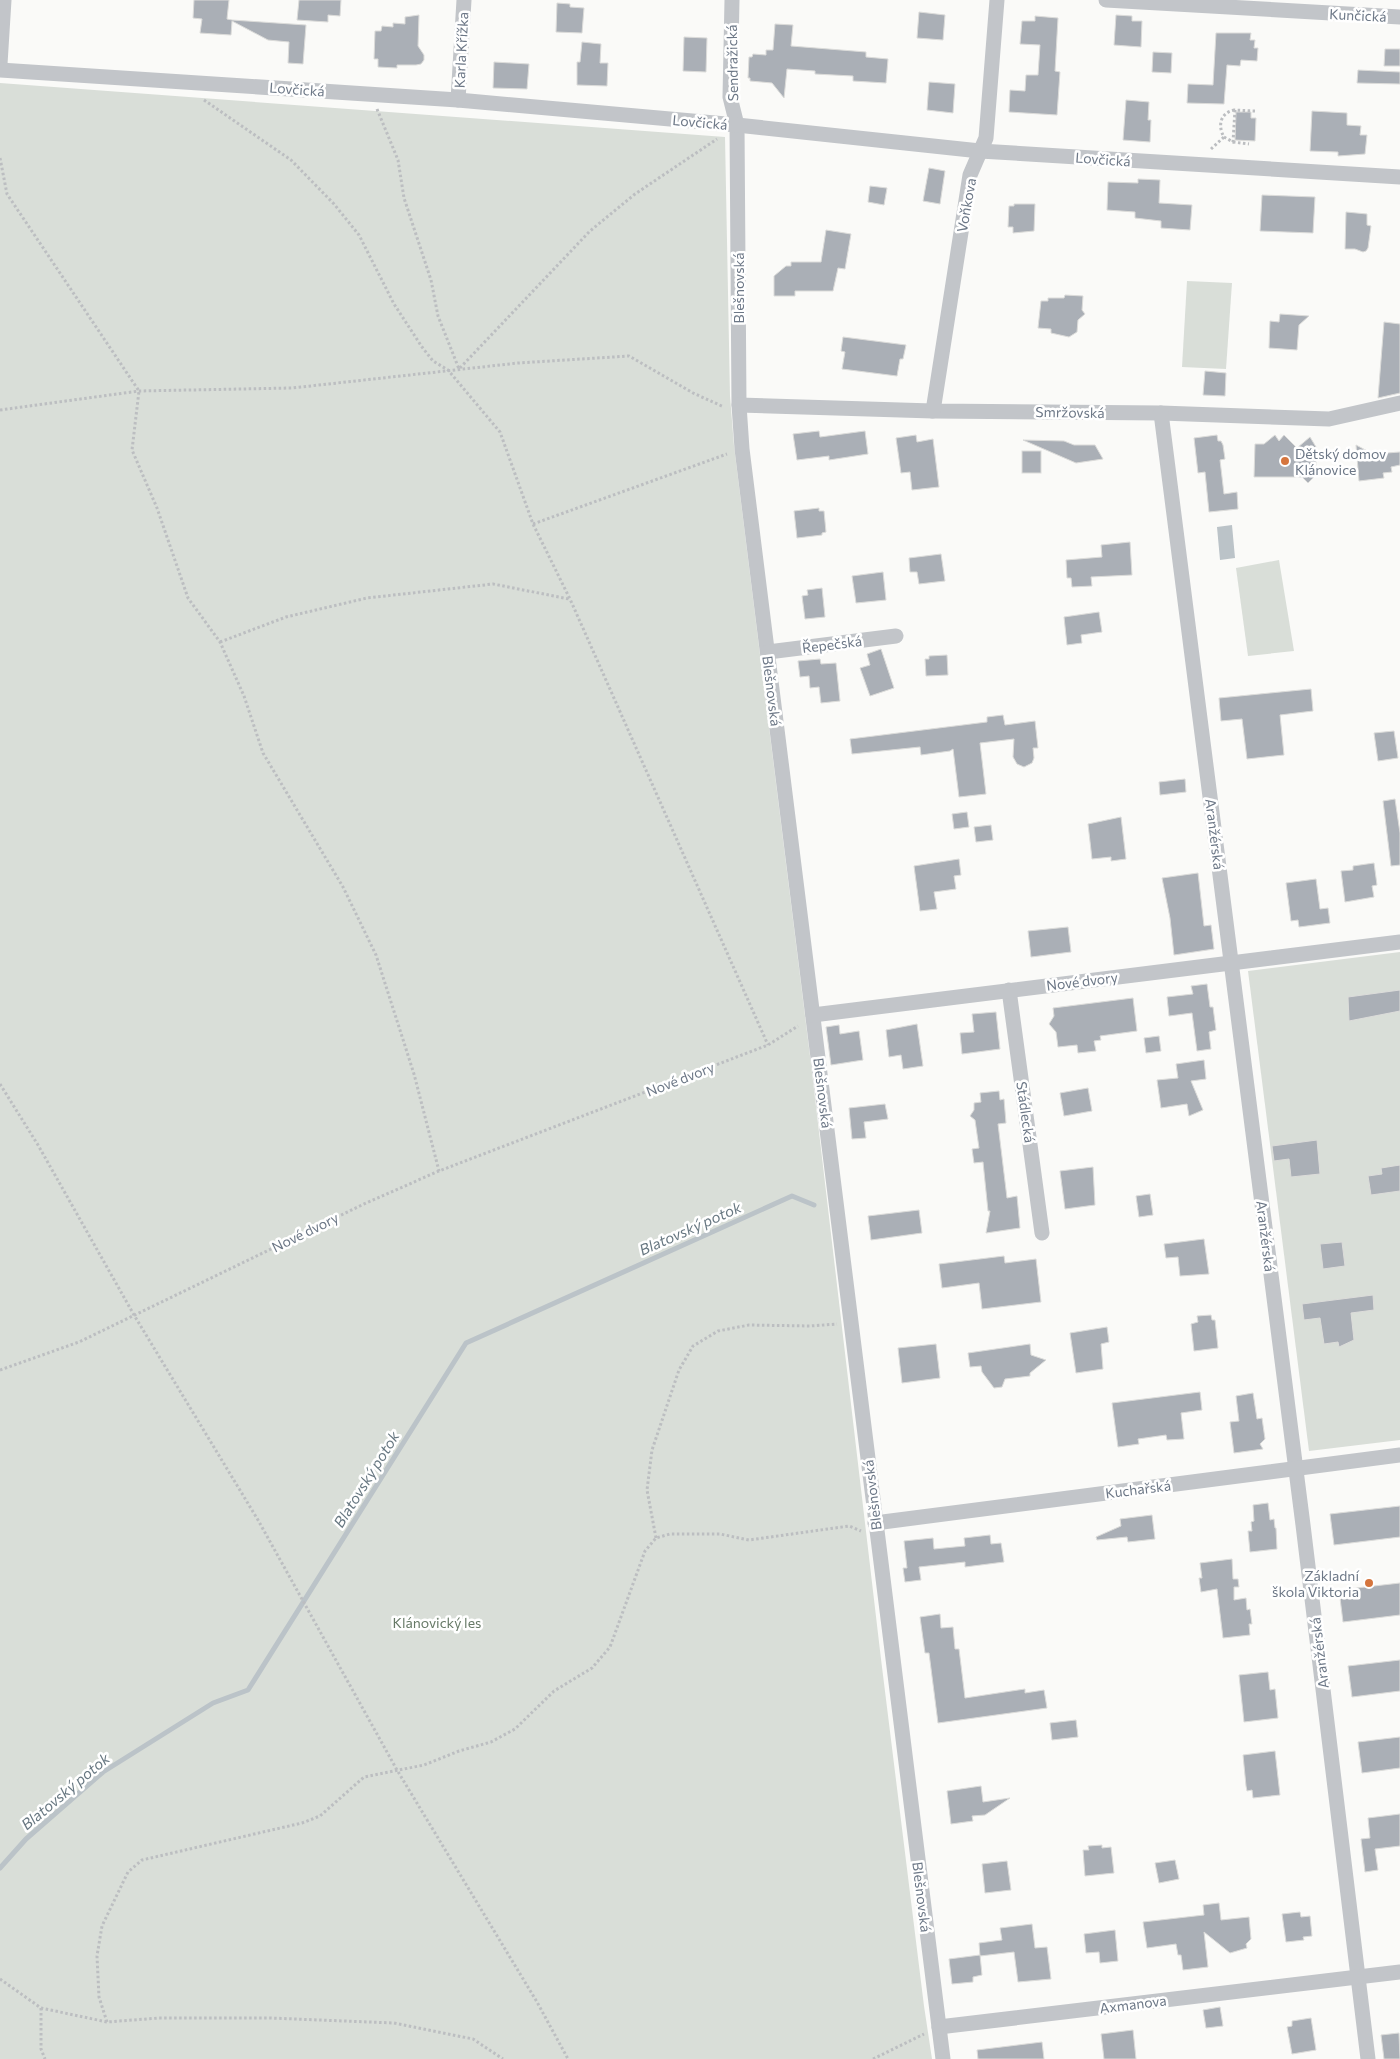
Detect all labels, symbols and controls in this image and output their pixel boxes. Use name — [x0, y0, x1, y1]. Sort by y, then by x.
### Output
street label: Kunčická — [1329, 5, 1387, 25]
street label: Karla Křížka — [451, 11, 471, 89]
street label: Sendražická — [723, 24, 741, 102]
street label: Lovčická — [269, 79, 325, 99]
street label: Lovčická — [672, 111, 728, 133]
street label: Lovčická — [1075, 149, 1131, 169]
street label: Voňkova — [953, 177, 979, 233]
street label: Blešnovská — [730, 253, 747, 323]
street label: Smržovská — [1035, 403, 1105, 421]
place label: Dětský domov Klánovice — [1295, 445, 1386, 478]
marker: Dětský domov Klánovice — [1279, 455, 1291, 467]
street label: Řepečská — [801, 632, 863, 656]
street label: Blešnovská — [759, 655, 785, 727]
street label: Aranžérská — [1202, 798, 1228, 870]
street label: Nové dvory — [1045, 968, 1119, 994]
street label: Blešnovská — [810, 1057, 836, 1129]
street label: Nové dvory — [643, 1058, 717, 1100]
street label: Stádlecká — [1013, 1080, 1039, 1144]
water label: Blatovský potok — [636, 1197, 745, 1259]
street label: Aranžérská — [1253, 1200, 1279, 1272]
street label: Nové dvory — [269, 1209, 341, 1255]
water label: Blatovský potok — [329, 1427, 403, 1530]
street label: Blešnovská — [859, 1459, 885, 1531]
street label: Kuchařská — [1104, 1477, 1172, 1501]
place label: Základní škola Viktoria — [1272, 1567, 1359, 1600]
marker: Základní škola Viktoria — [1363, 1577, 1375, 1589]
park label: Klánovický les — [393, 1614, 481, 1631]
street label: Aranžérská — [1306, 1617, 1332, 1689]
water label: Blatovský potok — [17, 1748, 113, 1833]
street label: Blešnovská — [909, 1861, 935, 1933]
street label: Axmanova — [1099, 1991, 1167, 2017]

